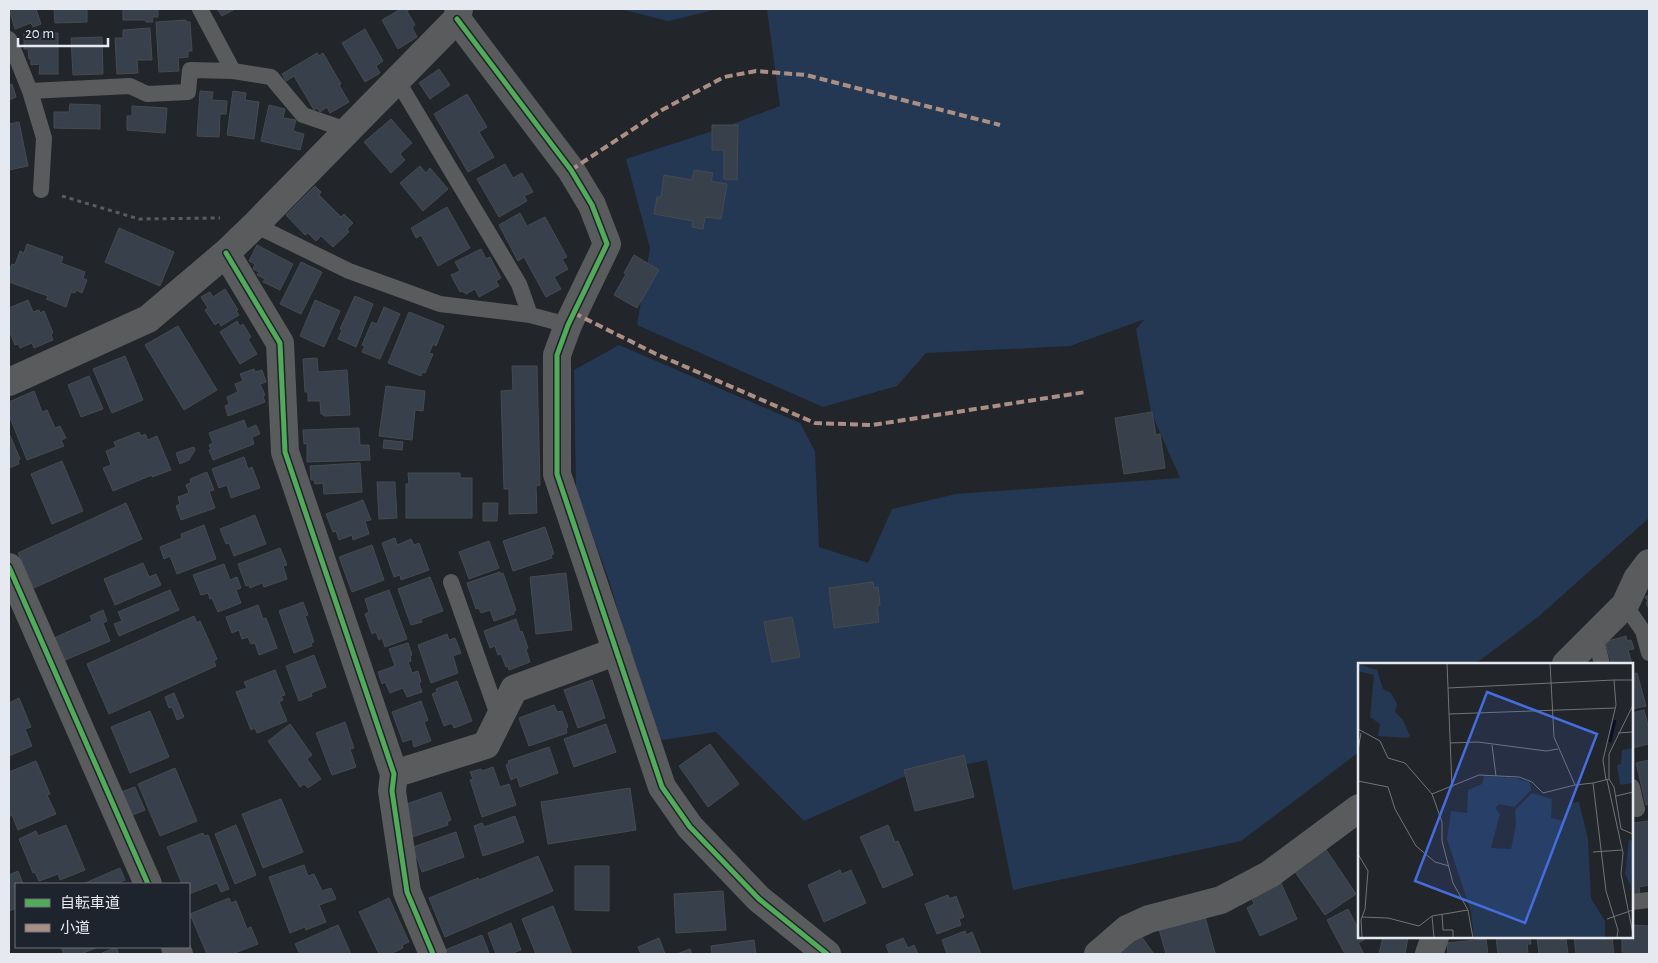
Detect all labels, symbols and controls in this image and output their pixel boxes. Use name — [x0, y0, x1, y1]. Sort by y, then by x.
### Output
scale bar — [18, 15, 108, 47]
text: 20 m — [25, 26, 54, 41]
inset map — [1358, 663, 1633, 938]
legend — [15, 883, 190, 948]
text: 自転車道 — [60, 895, 120, 911]
text: 小道 — [60, 920, 90, 936]

